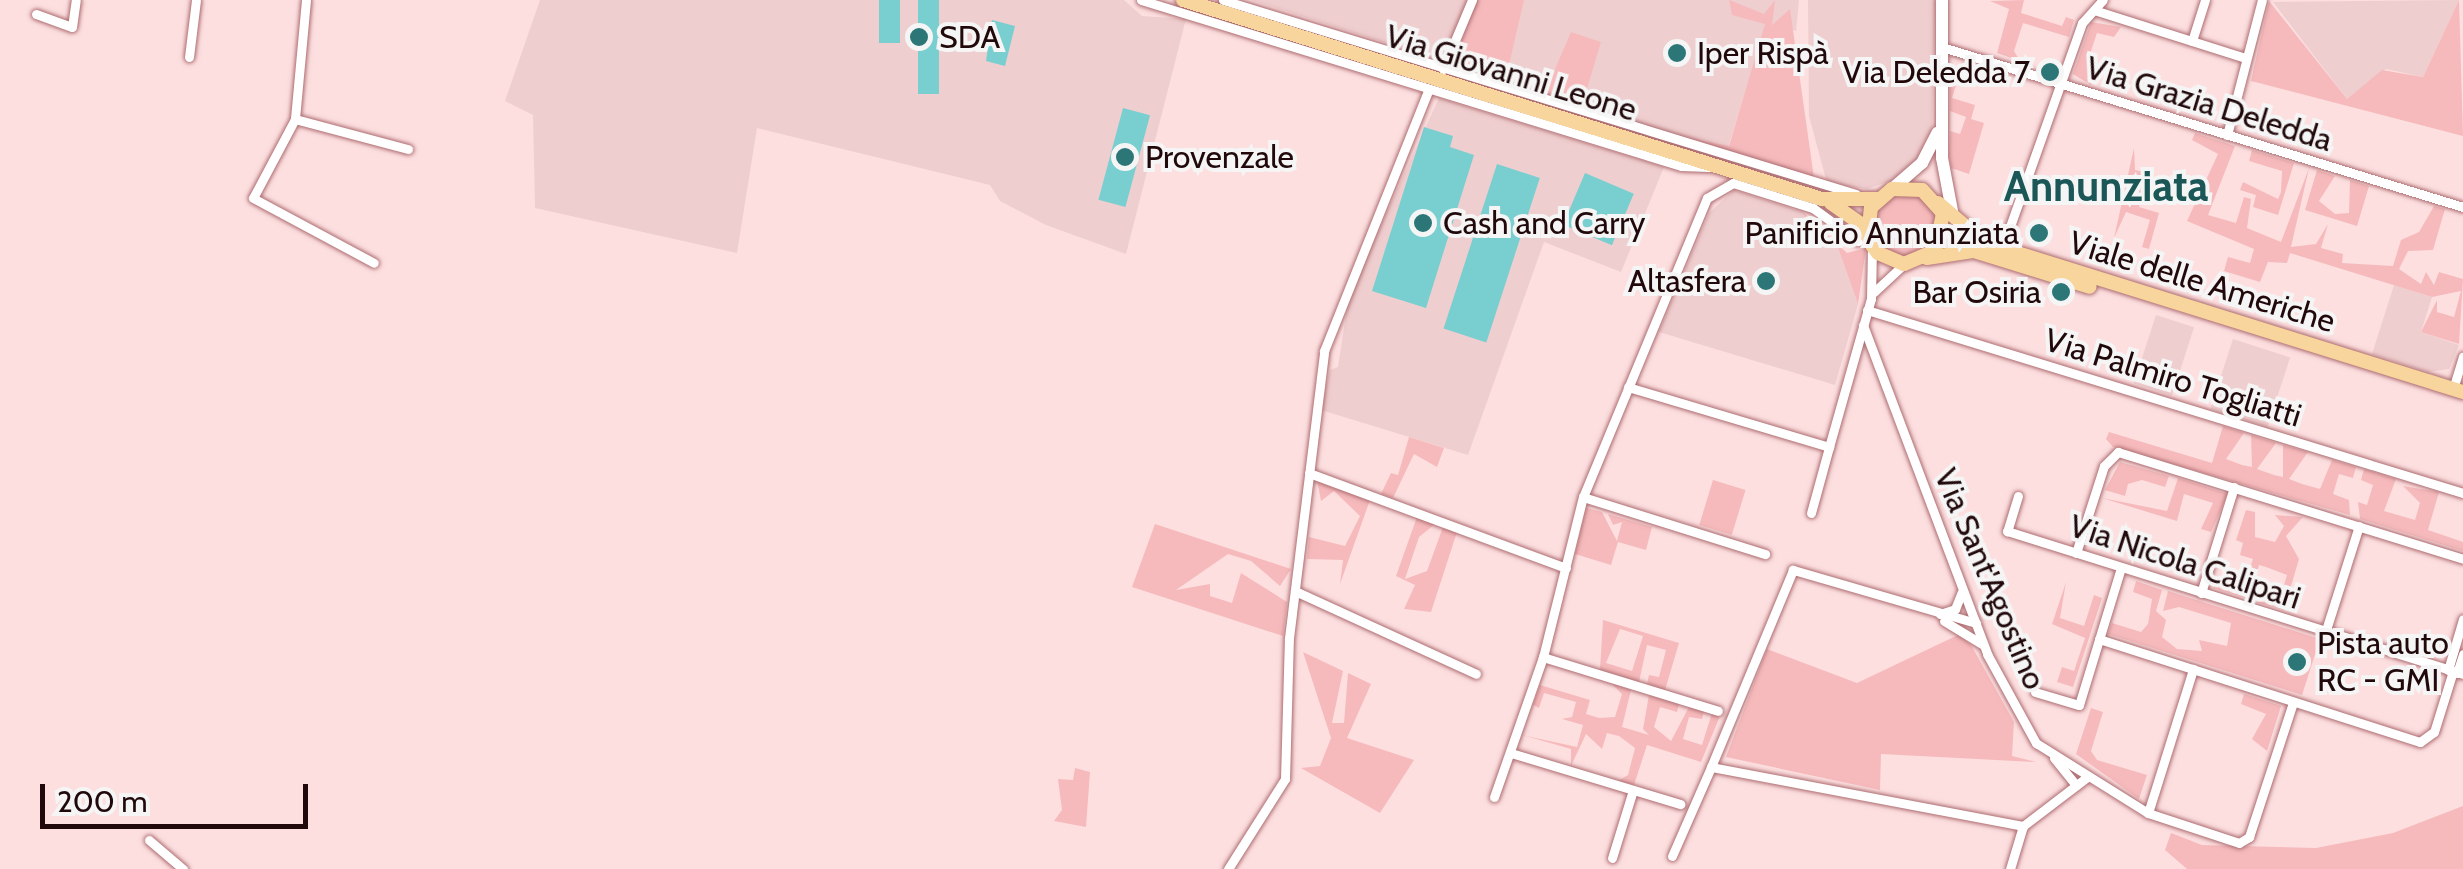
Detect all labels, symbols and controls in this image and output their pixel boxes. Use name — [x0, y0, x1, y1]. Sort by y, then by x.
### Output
street label: Via Giovanni Leone — [1381, 17, 1641, 129]
place label: SDA — [939, 18, 1000, 56]
marker: SDA — [908, 26, 930, 48]
place label: Iper Rispà — [1697, 34, 1829, 72]
marker: Iper Rispà — [1666, 42, 1688, 64]
street label: Via Grazia Deledda — [2081, 48, 2337, 160]
place label: Via Deledda 7 — [1842, 53, 2030, 91]
marker: Via Deledda 7 — [2039, 61, 2061, 83]
place label: Provenzale — [1145, 138, 1294, 176]
marker: Provenzale — [1114, 146, 1136, 168]
district label: Annunziata — [2004, 161, 2208, 211]
place label: Cash and Carry — [1443, 204, 1646, 242]
marker: Cash and Carry — [1412, 212, 1434, 234]
place label: Panificio Annunziata — [1744, 214, 2019, 252]
marker: Panificio Annunziata — [2028, 222, 2050, 244]
street label: Viale delle Americhe — [2064, 223, 2340, 341]
place label: Altasfera — [1628, 262, 1746, 300]
marker: Altasfera — [1755, 270, 1777, 292]
place label: Bar Osiria — [1912, 273, 2041, 311]
marker: Bar Osiria — [2050, 281, 2072, 303]
street label: Via Palmiro Togliatti — [2040, 321, 2306, 435]
street label: Via Sant'Agostino — [1926, 463, 2054, 695]
street label: Via Nicola Calipari — [2065, 507, 2305, 617]
place label: Pista auto RC - GMI — [2317, 625, 2449, 700]
marker: Pista auto RC - GMI — [2286, 651, 2308, 673]
scale bar — [45, 764, 312, 826]
text: 200 m — [57, 783, 148, 820]

